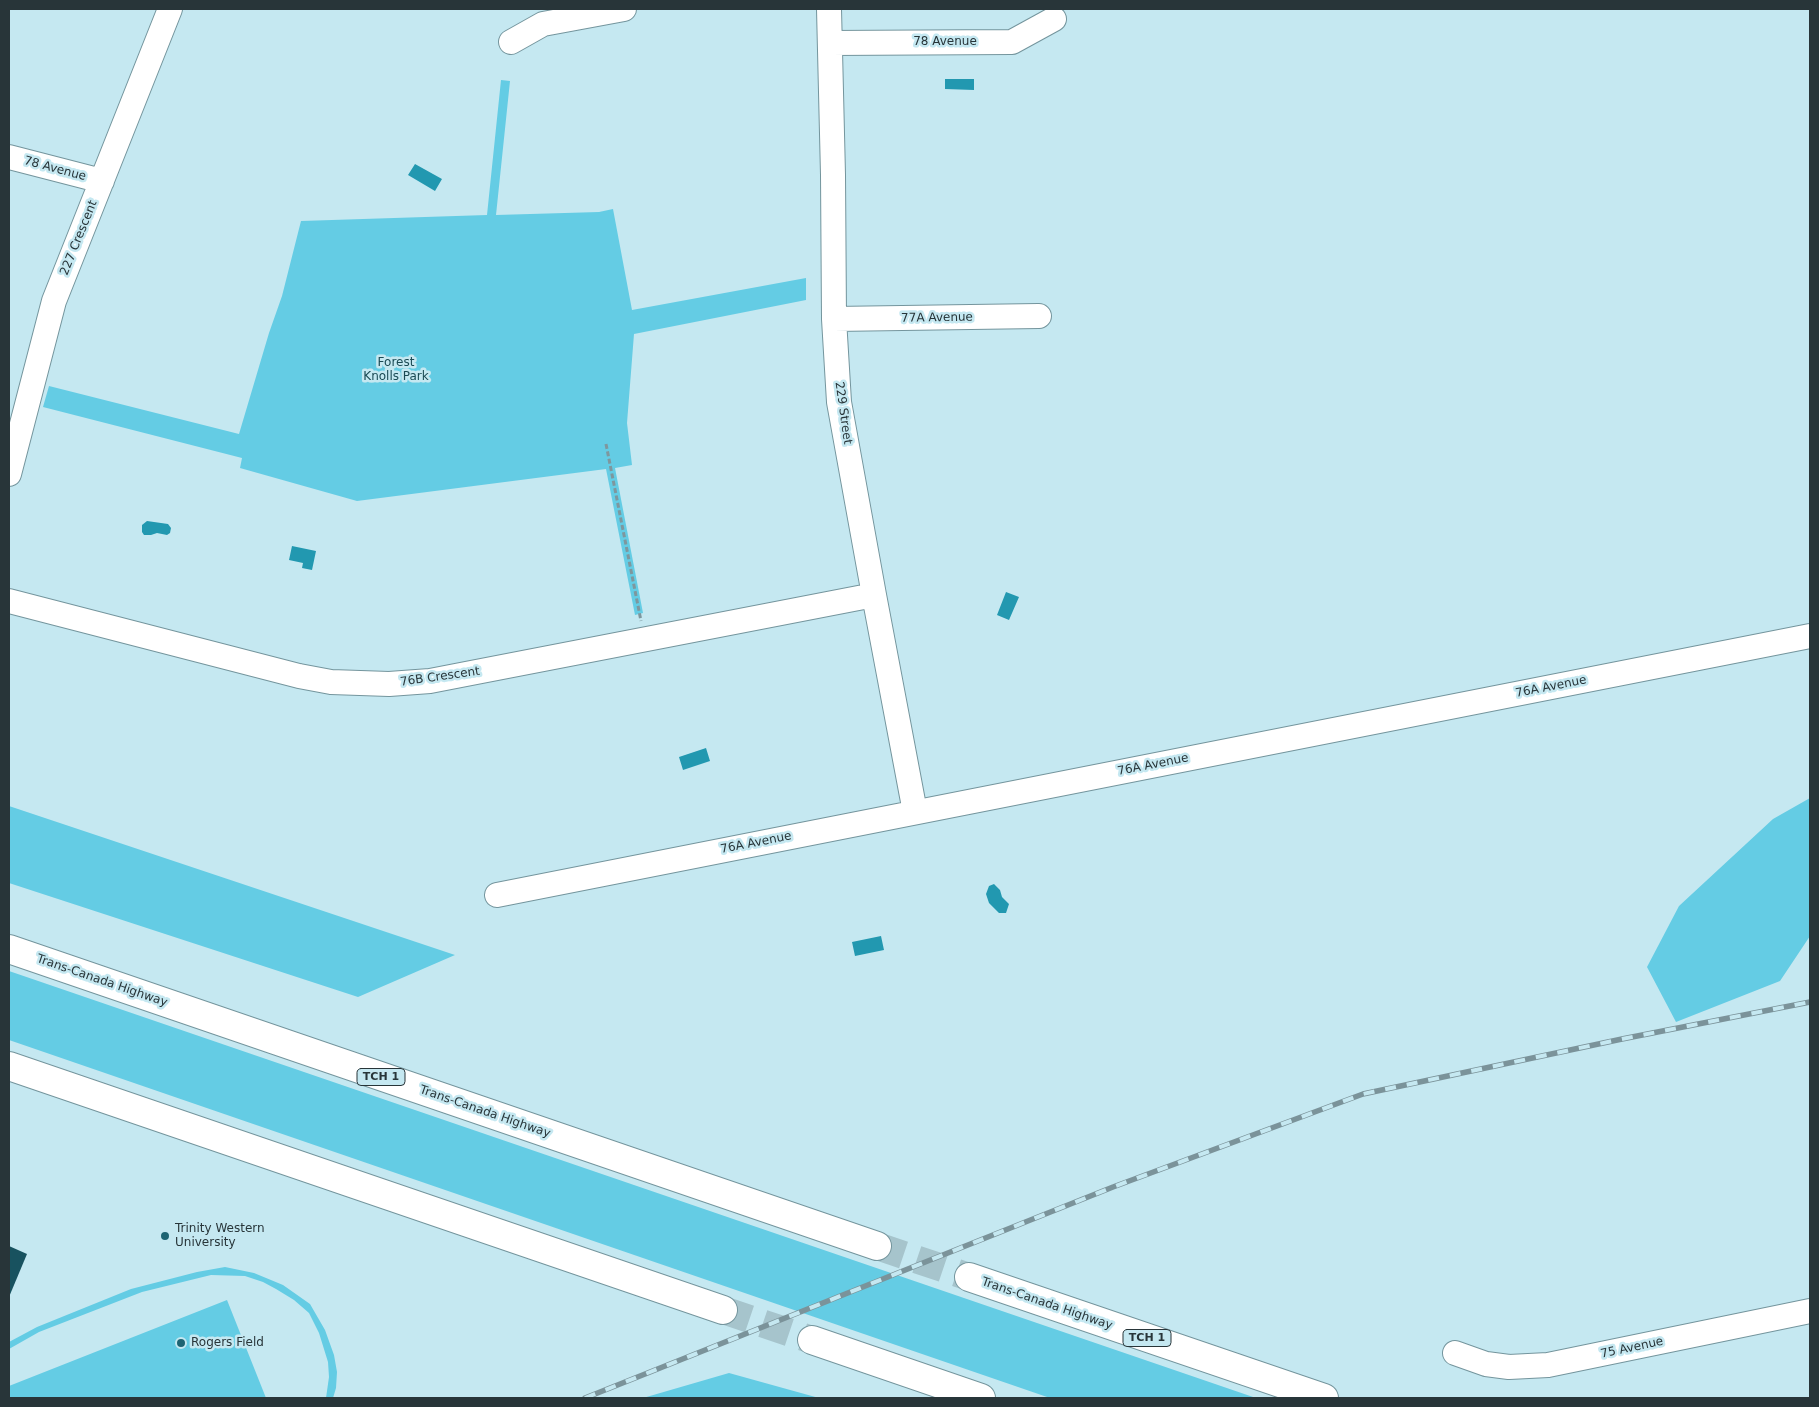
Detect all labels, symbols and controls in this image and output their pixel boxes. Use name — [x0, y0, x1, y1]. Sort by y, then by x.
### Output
street label: 78 Avenue — [913, 35, 977, 49]
street label: 78 Avenue — [22, 154, 88, 184]
street label: 227 Crescent — [57, 198, 101, 278]
street label: 77A Avenue — [901, 310, 973, 326]
park label: Forest Knolls Park — [363, 356, 429, 384]
street label: 229 Street — [831, 381, 855, 445]
street label: 76B Crescent — [399, 664, 481, 690]
street label: 76A Avenue — [1514, 673, 1588, 701]
street label: 76A Avenue — [1116, 751, 1190, 779]
street label: 76A Avenue — [719, 829, 793, 857]
street label: Trans-Canada Highway — [35, 952, 169, 1010]
road number: TCH 1 — [357, 1068, 405, 1086]
street label: Trans-Canada Highway — [418, 1083, 552, 1141]
place label: Trinity Western University — [175, 1222, 265, 1250]
marker: Trinity Western University — [159, 1230, 171, 1242]
street label: Trans-Canada Highway — [980, 1275, 1114, 1333]
road number: TCH 1 — [1123, 1330, 1171, 1346]
street label: 75 Avenue — [1599, 1334, 1665, 1362]
place label: Rogers Field — [191, 1336, 264, 1350]
marker: Rogers Field — [175, 1337, 187, 1349]

